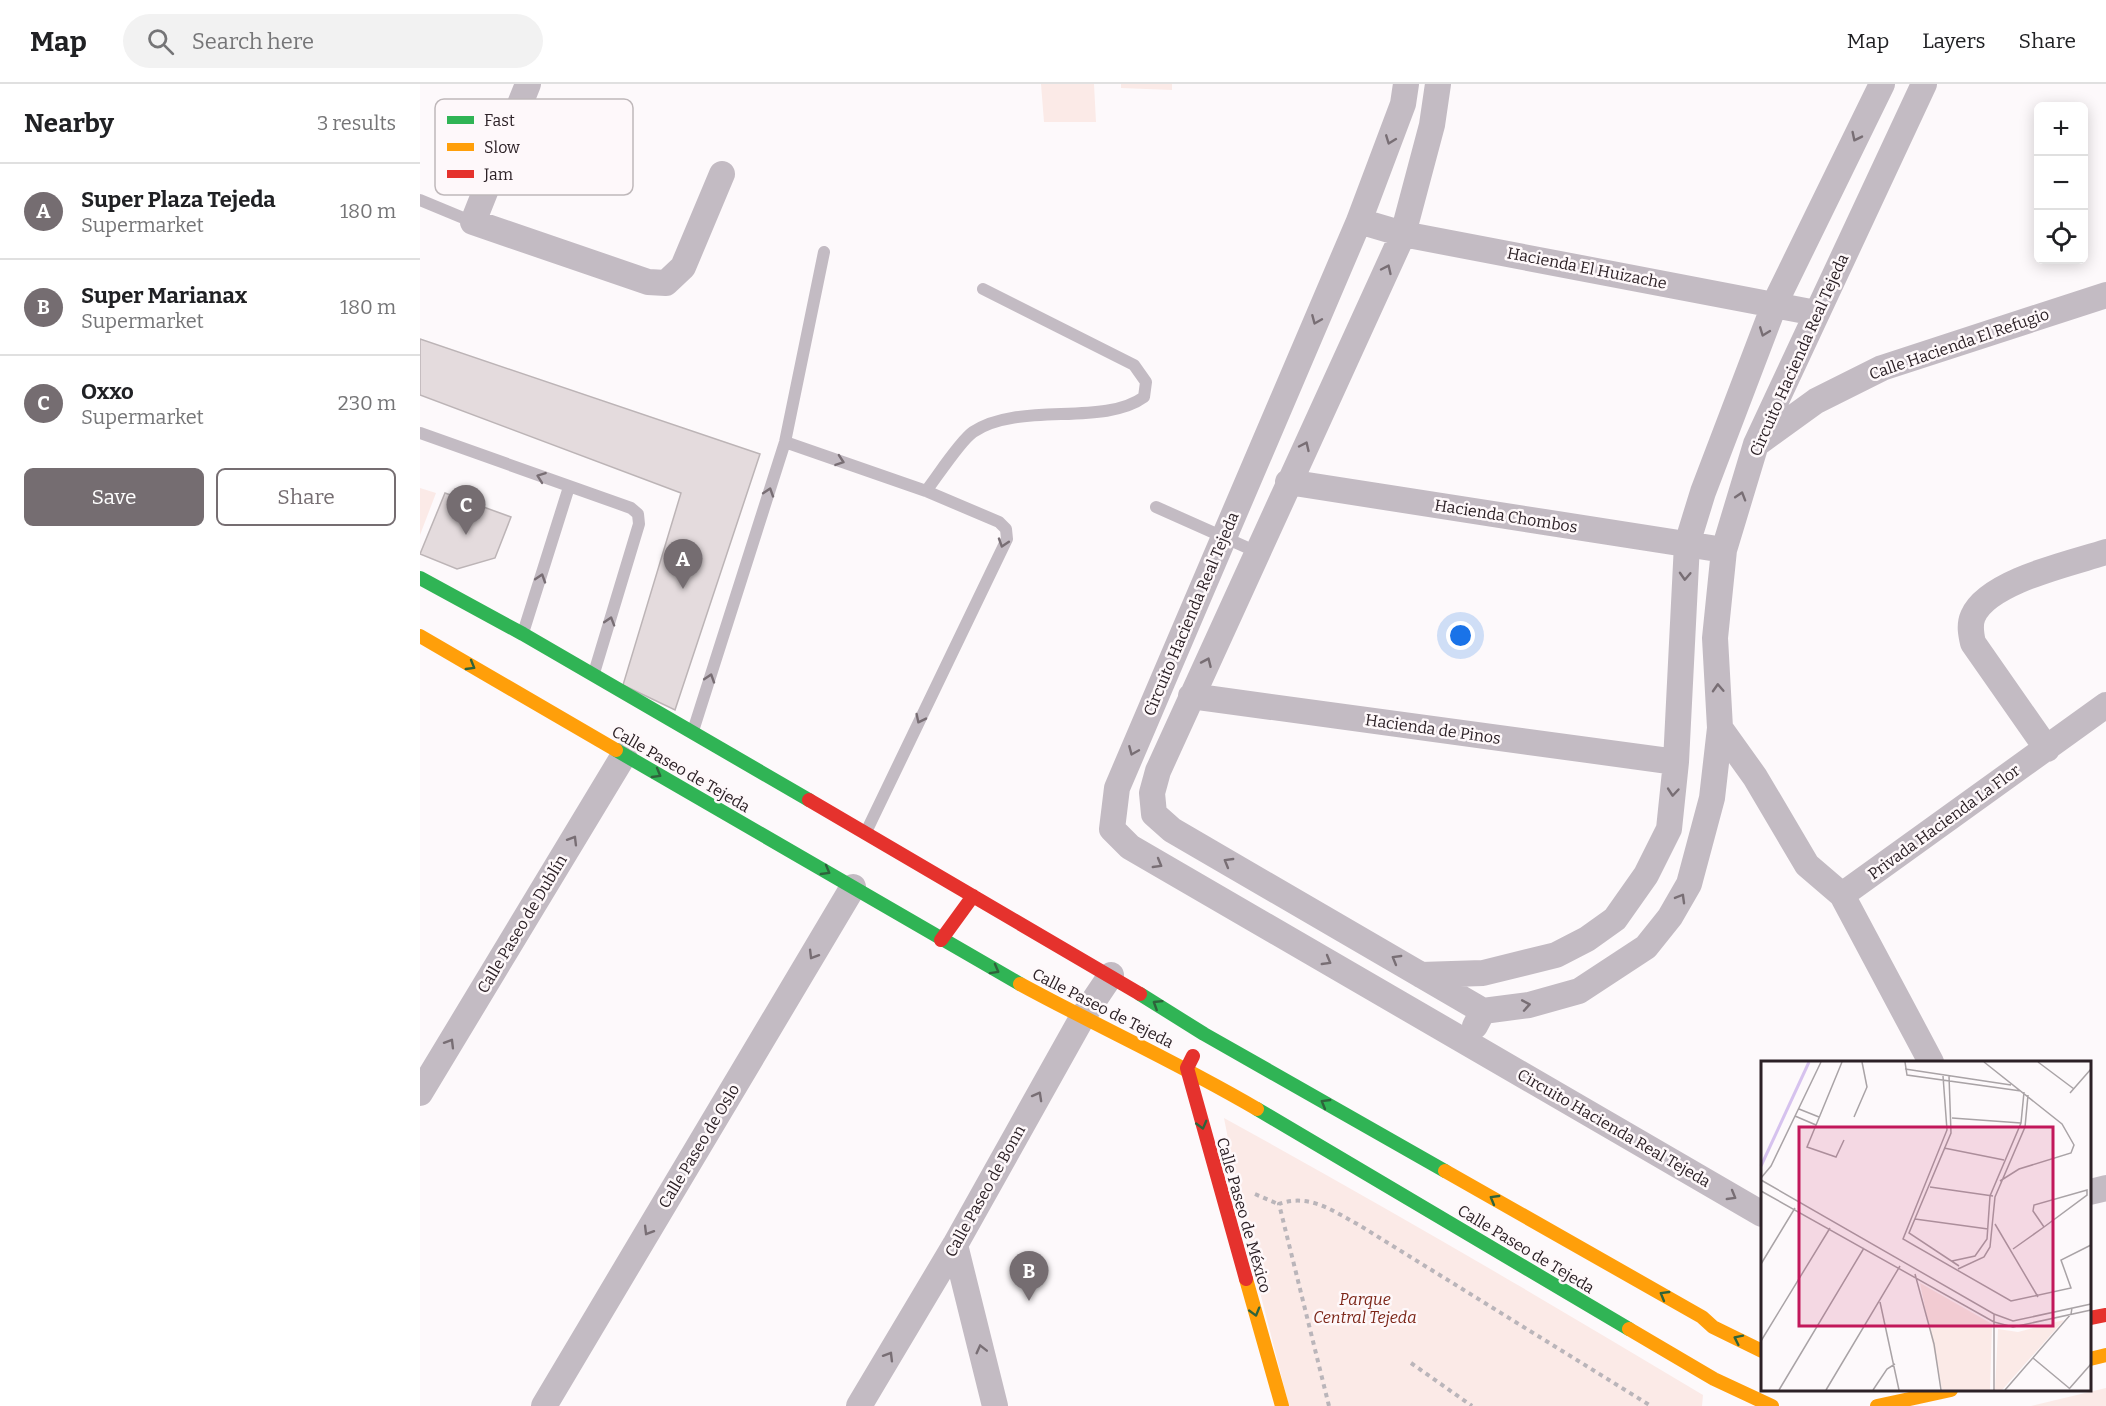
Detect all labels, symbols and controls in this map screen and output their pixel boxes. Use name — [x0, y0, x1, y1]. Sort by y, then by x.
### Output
search box — [123, 14, 543, 68]
text: Map — [30, 25, 87, 58]
icon: search — [144, 25, 177, 58]
text: Search here — [192, 28, 314, 55]
text: Map — [1847, 28, 1889, 54]
text: Layers — [1922, 28, 1986, 54]
text: Share — [2019, 28, 2076, 54]
legend — [435, 99, 633, 195]
map controls — [2034, 102, 2088, 264]
button: + — [2034, 102, 2088, 156]
text: Nearby — [24, 108, 114, 139]
text: 3 results — [317, 111, 396, 135]
text: Fast — [484, 111, 515, 130]
one-way arrow — [1852, 130, 1864, 141]
one-way arrow — [1385, 134, 1397, 145]
text: Slow — [484, 138, 520, 157]
button: − — [2034, 156, 2088, 210]
text: Jam — [483, 165, 513, 184]
text: Super Plaza Tejeda — [81, 186, 276, 213]
text: A — [36, 199, 51, 223]
text: 180 m — [340, 199, 396, 223]
button: locate — [2034, 210, 2088, 264]
text: Supermarket — [81, 213, 204, 237]
street label: Hacienda El Huizache — [1506, 243, 1668, 293]
street label: Circuito Hacienda Real Tejeda — [1746, 251, 1852, 459]
one-way arrow — [1379, 264, 1391, 275]
text: Super Marianax — [81, 282, 247, 309]
text: B — [37, 295, 50, 319]
text: 180 m — [340, 295, 396, 319]
street label: Calle Hacienda El Refugio — [1867, 304, 2051, 384]
text: Supermarket — [81, 309, 204, 333]
one-way arrow — [1311, 314, 1323, 325]
one-way arrow — [1759, 326, 1771, 337]
text: Oxxo — [81, 378, 134, 405]
text: C — [37, 391, 50, 415]
text: 230 m — [338, 391, 396, 415]
text: Supermarket — [81, 405, 204, 429]
one-way arrow — [1297, 441, 1309, 452]
one-way arrow — [834, 453, 845, 466]
button: Save — [24, 468, 204, 526]
button: Share — [216, 468, 396, 526]
one-way arrow — [537, 472, 547, 485]
pin: C — [446, 486, 486, 535]
one-way arrow — [761, 487, 774, 498]
one-way arrow — [1734, 491, 1746, 502]
street label: Hacienda Chombos — [1433, 495, 1579, 537]
street label: Circuito Hacienda Real Tejeda — [1139, 509, 1243, 719]
one-way arrow — [998, 537, 1010, 548]
pin: A — [664, 540, 702, 589]
one-way arrow — [1679, 572, 1692, 581]
one-way arrow — [533, 573, 546, 584]
one-way arrow — [603, 616, 615, 627]
your location — [1446, 621, 1475, 650]
one-way arrow — [1200, 657, 1212, 668]
one-way arrow — [464, 658, 475, 670]
one-way arrow — [702, 673, 715, 684]
one-way arrow — [1712, 683, 1725, 692]
street label: Hacienda de Pinos — [1364, 710, 1502, 748]
one-way arrow — [916, 713, 928, 724]
street label: Calle Paseo de Tejeda — [609, 722, 754, 816]
one-way arrow — [1128, 745, 1140, 756]
street label: Privada Hacienda La Flor — [1864, 760, 2024, 884]
one-way arrow — [651, 767, 661, 779]
one-way arrow — [1667, 787, 1680, 796]
one-way arrow — [566, 836, 578, 846]
street label: Calle Paseo de Dublín — [473, 851, 571, 997]
one-way arrow — [1152, 856, 1162, 868]
one-way arrow — [1223, 857, 1234, 869]
one-way arrow — [820, 864, 830, 876]
one-way arrow — [1674, 894, 1685, 904]
one-way arrow — [808, 949, 820, 959]
one-way arrow — [1321, 954, 1331, 965]
one-way arrow — [1392, 955, 1402, 967]
one-way arrow — [988, 963, 999, 974]
street label: Calle Paseo de Tejeda — [1029, 964, 1177, 1052]
one-way arrow — [1521, 999, 1531, 1011]
one-way arrow — [1153, 1000, 1163, 1012]
one-way arrow — [443, 1039, 455, 1049]
inset map — [1761, 1061, 2091, 1391]
street label: Circuito Hacienda Real Tejeda — [1514, 1065, 1714, 1191]
street label: Calle Paseo de Oslo — [654, 1081, 744, 1211]
one-way arrow — [1031, 1092, 1042, 1102]
one-way arrow — [1321, 1099, 1331, 1110]
one-way arrow — [1195, 1119, 1207, 1130]
street label: Calle Paseo de Bonn — [941, 1122, 1029, 1260]
street label: Calle Paseo de México — [1213, 1135, 1275, 1295]
one-way arrow — [1726, 1189, 1736, 1201]
one-way arrow — [1490, 1195, 1501, 1206]
street label: Calle Paseo de Tejeda — [1454, 1201, 1598, 1297]
one-way arrow — [644, 1225, 656, 1235]
pin: B — [1010, 1252, 1048, 1301]
park label: Parque Central Tejeda — [1313, 1290, 1417, 1327]
one-way arrow — [1660, 1291, 1670, 1303]
one-way arrow — [1248, 1306, 1260, 1317]
one-way arrow — [1733, 1335, 1744, 1346]
one-way arrow — [976, 1344, 989, 1354]
one-way arrow — [881, 1352, 893, 1362]

